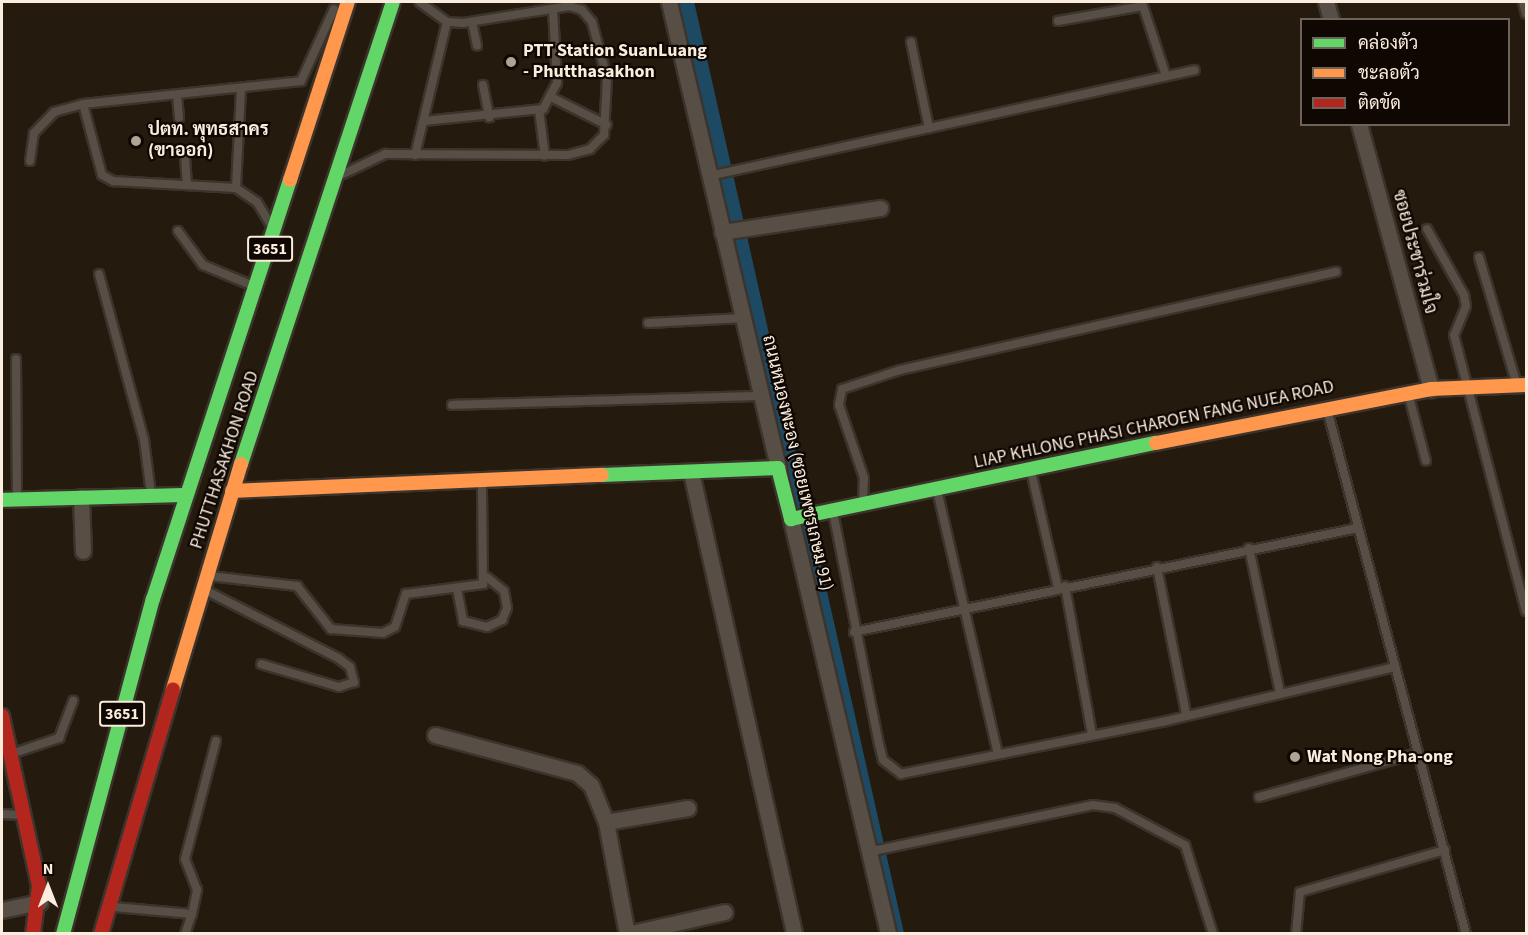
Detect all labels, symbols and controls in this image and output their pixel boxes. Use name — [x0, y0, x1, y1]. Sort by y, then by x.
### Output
legend — [1300, 18, 1510, 126]
text: คล่องตัว — [1358, 31, 1418, 56]
place label: PTT Station SuanLuang - Phutthasakhon — [523, 41, 707, 84]
marker: PTT Station SuanLuang - Phutthasakhon — [504, 55, 518, 69]
text: ชะลอตัว — [1358, 61, 1420, 86]
text: ติดขัด — [1358, 91, 1401, 116]
place label: ปตท. พุทธสาคร (ขาออก) — [148, 120, 269, 162]
marker: ปตท. พุทธสาคร (ขาออก) — [129, 134, 143, 148]
street label: ซอยประชาร่วมใจ — [1387, 188, 1441, 316]
road number: 3651 — [246, 236, 294, 262]
street label: ถนนหนองพะอง (ซอยเพชรเกษม 91) — [757, 333, 837, 593]
street label: PHUTTHASAKHON ROAD — [186, 368, 264, 552]
street label: LIAP KHLONG PHASI CHAROEN FANG NUEA ROAD — [972, 376, 1336, 474]
road number: 3651 — [98, 701, 146, 727]
place label: Wat Nong Pha-ong — [1307, 746, 1453, 768]
marker: Wat Nong Pha-ong — [1288, 750, 1302, 764]
north arrow — [18, 857, 78, 917]
text: N — [43, 858, 53, 880]

